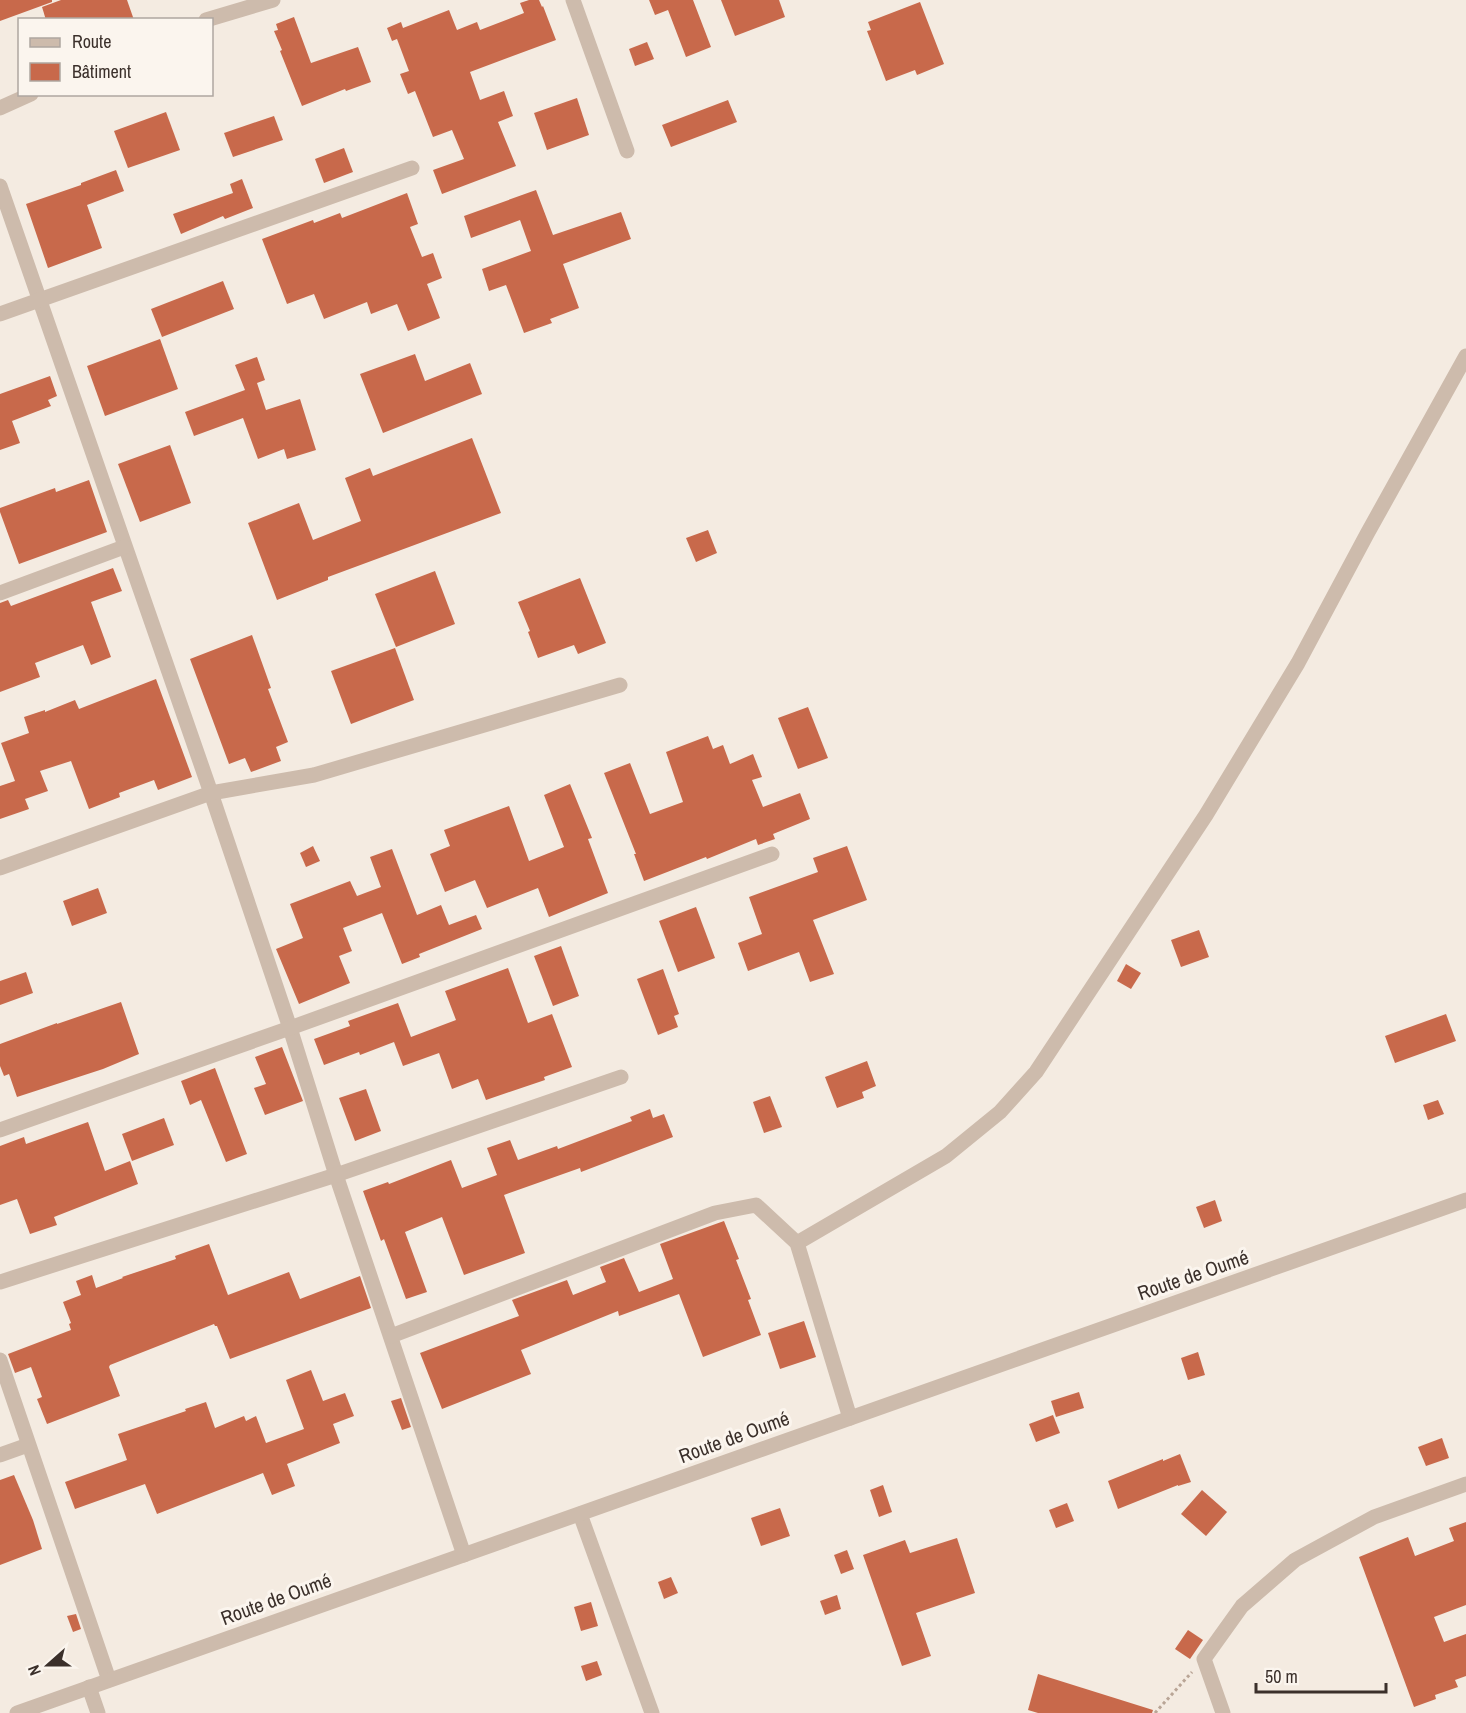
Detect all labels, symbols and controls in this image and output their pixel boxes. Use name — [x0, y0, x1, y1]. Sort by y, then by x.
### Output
legend — [18, 18, 213, 96]
text: Route — [72, 29, 111, 54]
text: Bâtiment — [72, 59, 131, 84]
street label: Route de Oumé — [1134, 1243, 1252, 1306]
street label: Route de Oumé — [675, 1404, 793, 1469]
street label: Route de Oumé — [217, 1566, 335, 1631]
north arrow — [18, 1635, 78, 1695]
scale bar — [1256, 1656, 1386, 1694]
text: N — [22, 1662, 46, 1679]
text: 50 m — [1265, 1664, 1298, 1689]

